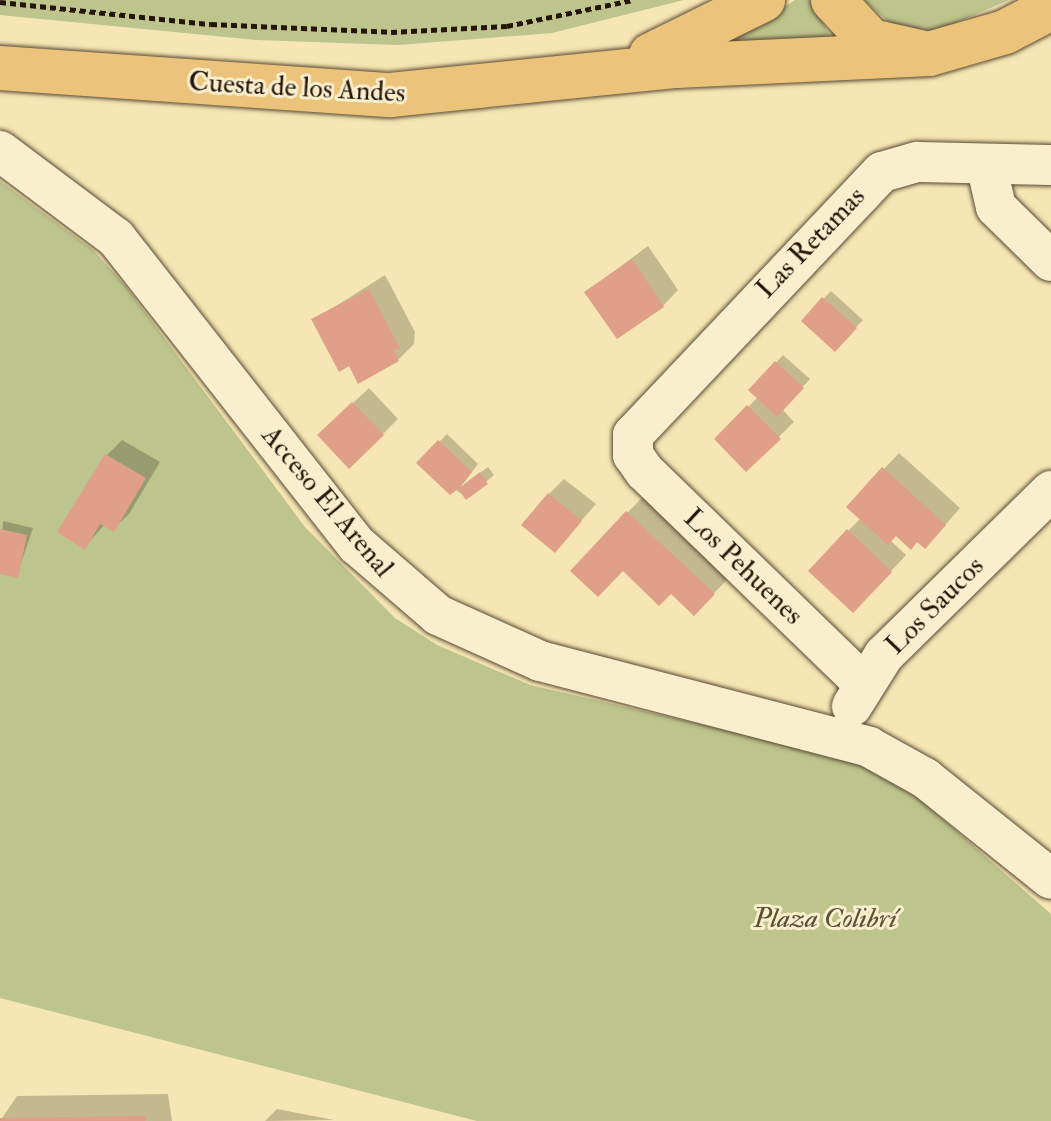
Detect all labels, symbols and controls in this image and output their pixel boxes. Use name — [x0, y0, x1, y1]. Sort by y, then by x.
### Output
street label: Cuesta de los Andes — [188, 66, 406, 110]
street label: Las Retamas — [750, 180, 872, 306]
street label: Acceso El Arenal — [254, 420, 400, 584]
street label: Los Pehuenes — [676, 502, 810, 632]
street label: Los Saucos — [879, 550, 991, 662]
park label: Plaza Colibrí — [753, 902, 897, 936]

